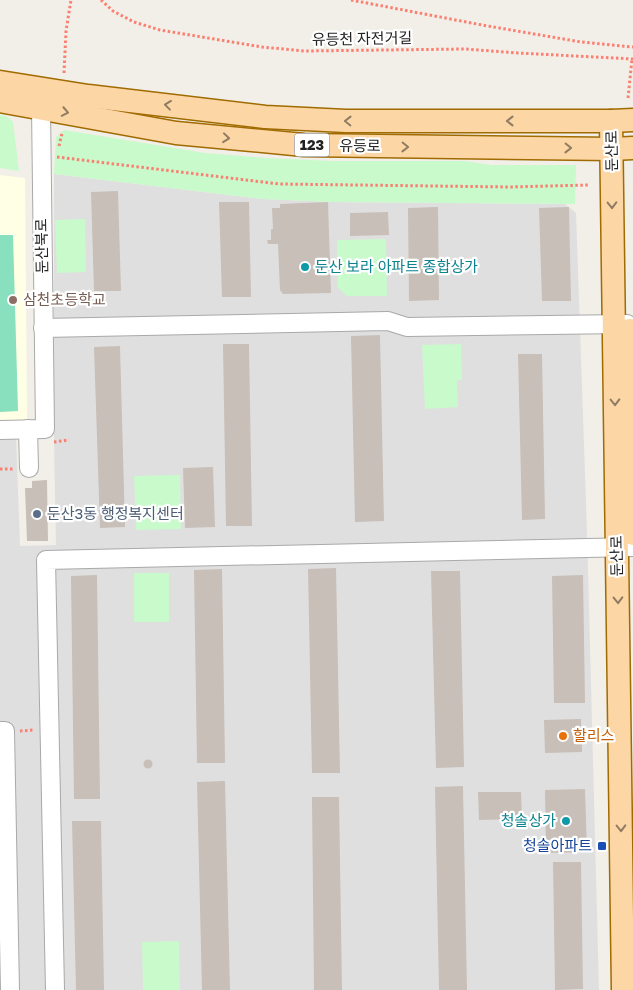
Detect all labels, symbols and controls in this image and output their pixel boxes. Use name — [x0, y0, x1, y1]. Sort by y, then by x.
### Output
street label: 유등천 자전거길 — [312, 28, 412, 48]
one-way arrow — [164, 101, 173, 111]
one-way arrow — [61, 106, 70, 117]
one-way arrow — [343, 116, 351, 126]
one-way arrow — [506, 116, 514, 126]
street label: 둔산로 — [602, 130, 620, 172]
one-way arrow — [222, 132, 230, 143]
road number: 123 — [294, 134, 330, 156]
street label: 유등로 — [339, 136, 381, 154]
one-way arrow — [401, 141, 409, 152]
one-way arrow — [564, 143, 572, 153]
one-way arrow — [607, 201, 618, 209]
street label: 둔산북로 — [32, 218, 50, 274]
place label: 둔산 보라 아파트 종합상가 — [315, 257, 478, 275]
marker: 둔산 보라 아파트 종합상가 — [299, 261, 311, 273]
place label: 삼천초등학교 — [23, 290, 106, 308]
marker: 삼천초등학교 — [7, 294, 19, 306]
one-way arrow — [610, 399, 620, 407]
place label: 둔산3동 행정복지센터 — [47, 504, 184, 522]
marker: 둔산3동 행정복지센터 — [31, 508, 43, 520]
street label: 둔산로 — [607, 535, 625, 577]
one-way arrow — [613, 596, 623, 604]
place label: 할리스 — [573, 726, 615, 744]
marker: 할리스 — [557, 730, 569, 742]
place label: 청솔상가 — [501, 811, 556, 829]
marker: 청솔상가 — [560, 815, 572, 827]
one-way arrow — [616, 825, 626, 833]
place label: 청솔아파트 — [523, 836, 592, 854]
marker: 청솔아파트 — [596, 840, 608, 852]

